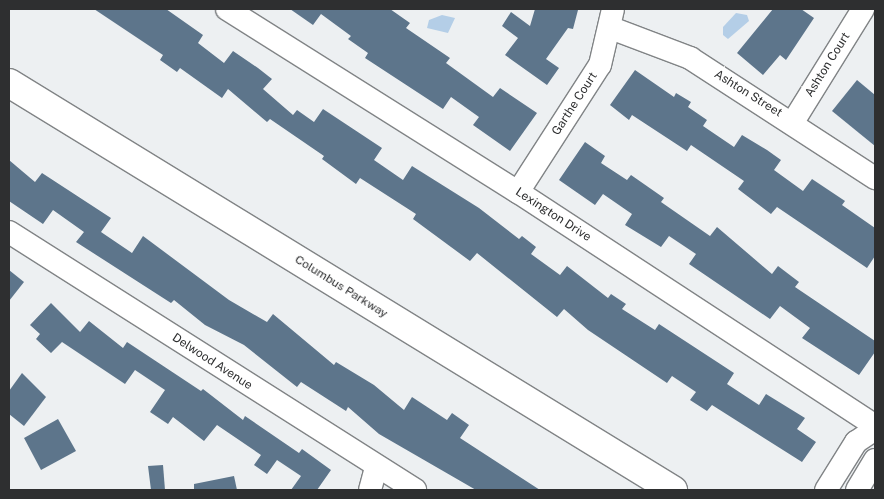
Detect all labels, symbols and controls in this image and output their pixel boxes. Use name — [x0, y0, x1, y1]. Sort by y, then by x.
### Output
street label: Ashton Court — [802, 30, 854, 100]
street label: Ashton Street — [711, 67, 785, 121]
street label: Garthe Court — [549, 70, 601, 138]
street label: Lexington Drive — [513, 185, 593, 245]
street label: Columbus Parkway — [292, 253, 390, 321]
street label: Delwood Avenue — [169, 331, 255, 393]

